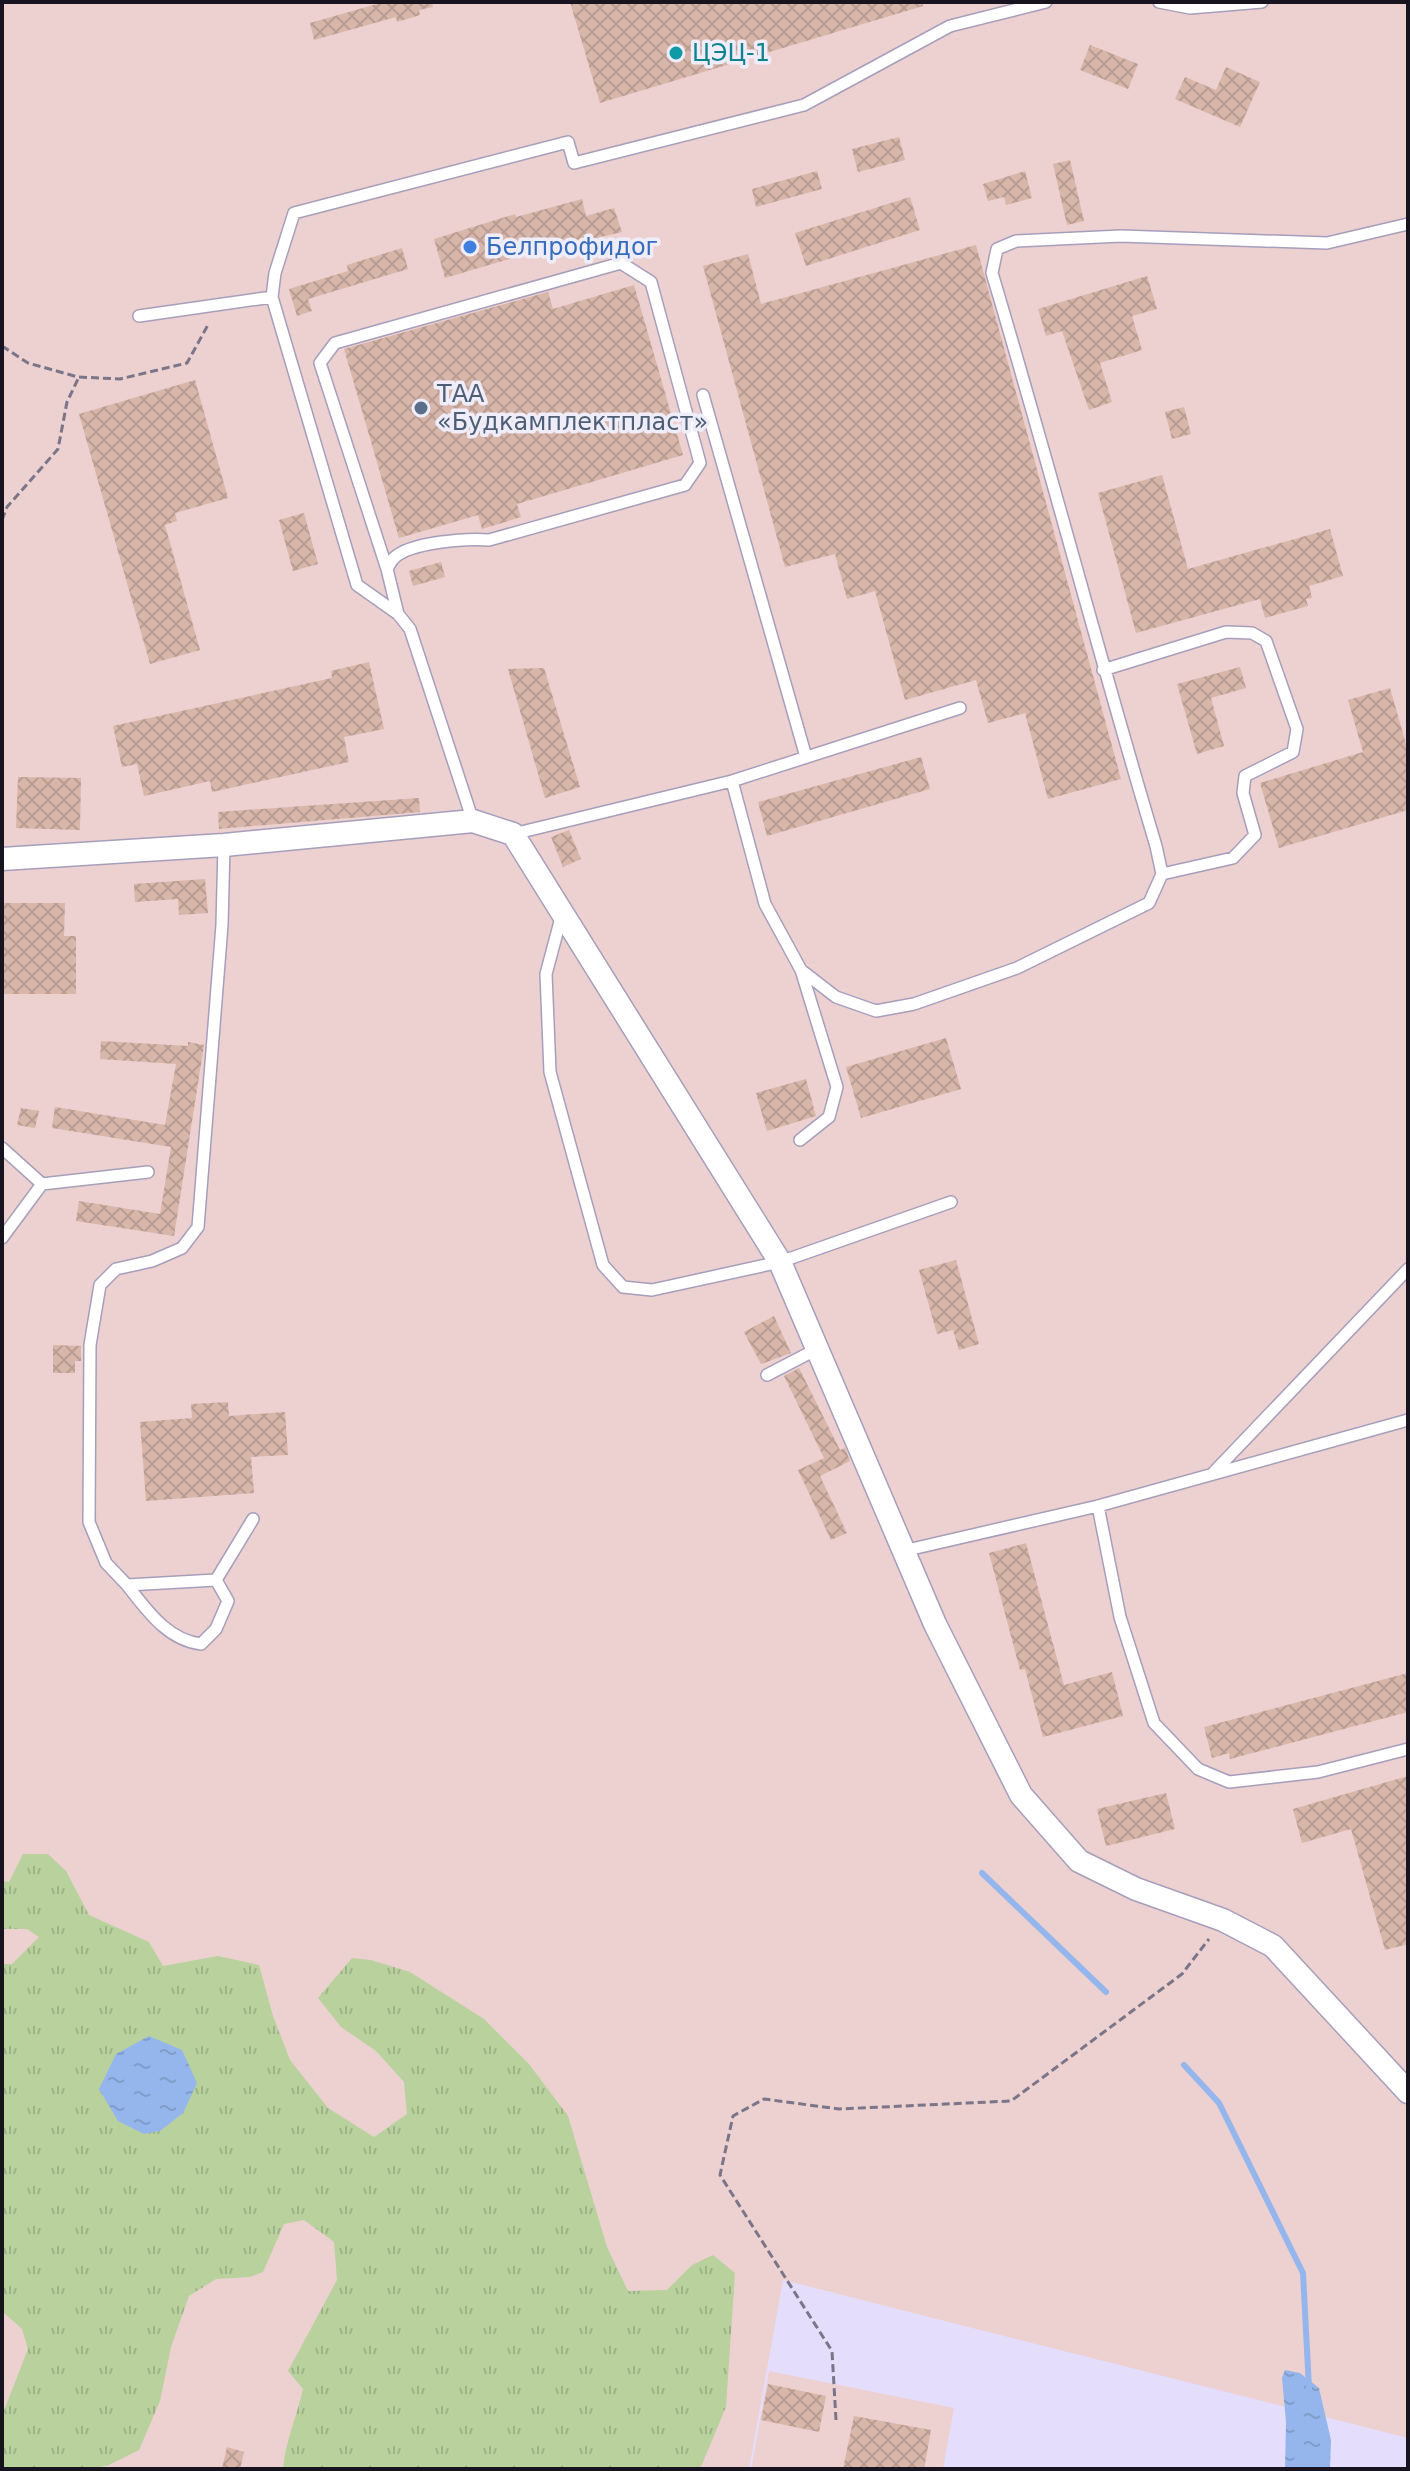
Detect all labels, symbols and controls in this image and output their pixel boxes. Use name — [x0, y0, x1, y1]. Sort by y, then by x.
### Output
place label: ЦЭЦ-1 — [692, 39, 770, 67]
marker: ЦЭЦ-1 — [667, 44, 685, 62]
place label: Белпрофидог — [486, 233, 658, 261]
marker: Белпрофидог — [461, 238, 479, 256]
place label: ТАА «Будкамплектпласт» — [436, 380, 708, 436]
marker: ТАА «Будкамплектпласт» — [412, 399, 430, 417]

